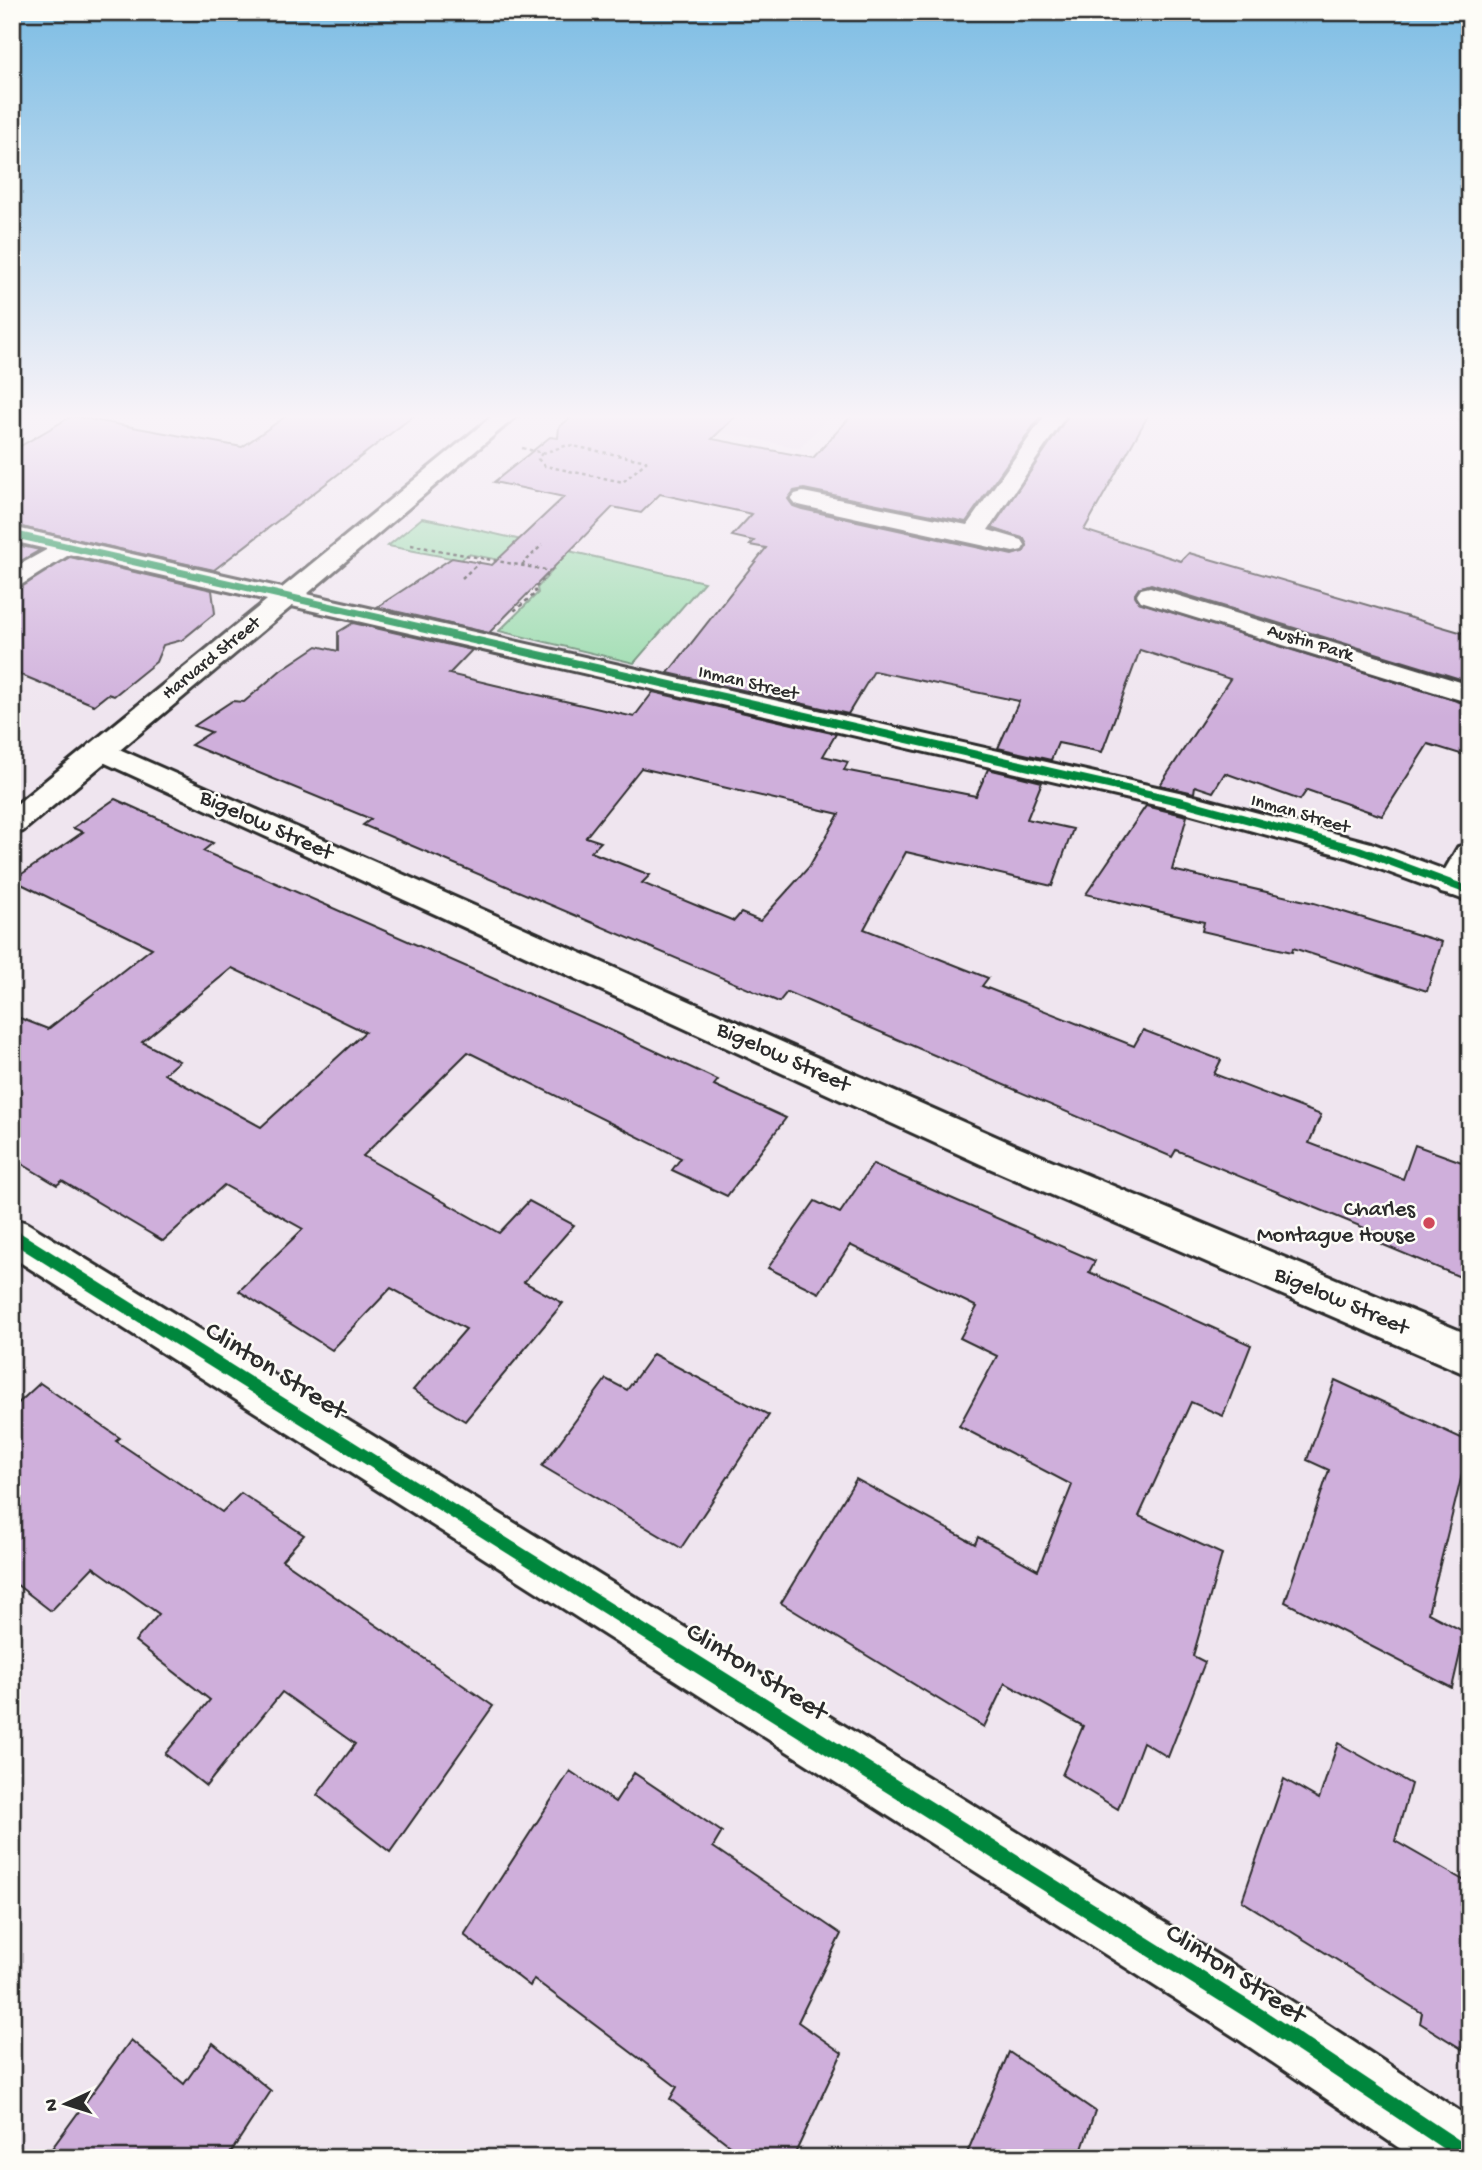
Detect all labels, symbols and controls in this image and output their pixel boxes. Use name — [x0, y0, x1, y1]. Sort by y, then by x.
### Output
street label: Harvard Street — [158, 611, 268, 706]
street label: Austin Park — [1264, 620, 1357, 668]
street label: Inman Street — [696, 661, 802, 707]
street label: Bigelow Street — [194, 784, 338, 868]
street label: Inman Street — [1248, 790, 1354, 841]
street label: Bigelow Street — [711, 1016, 855, 1100]
place label: Charles Montague House — [1257, 1197, 1416, 1250]
marker: Charles Montague House — [1421, 1215, 1437, 1231]
street label: Bigelow Street — [1269, 1261, 1414, 1343]
street label: Clinton Street — [198, 1315, 354, 1430]
street label: Clinton Street — [679, 1616, 835, 1731]
street label: Clinton Street — [1158, 1917, 1314, 2034]
north arrow — [32, 2068, 102, 2138]
text: N — [41, 2098, 64, 2112]

